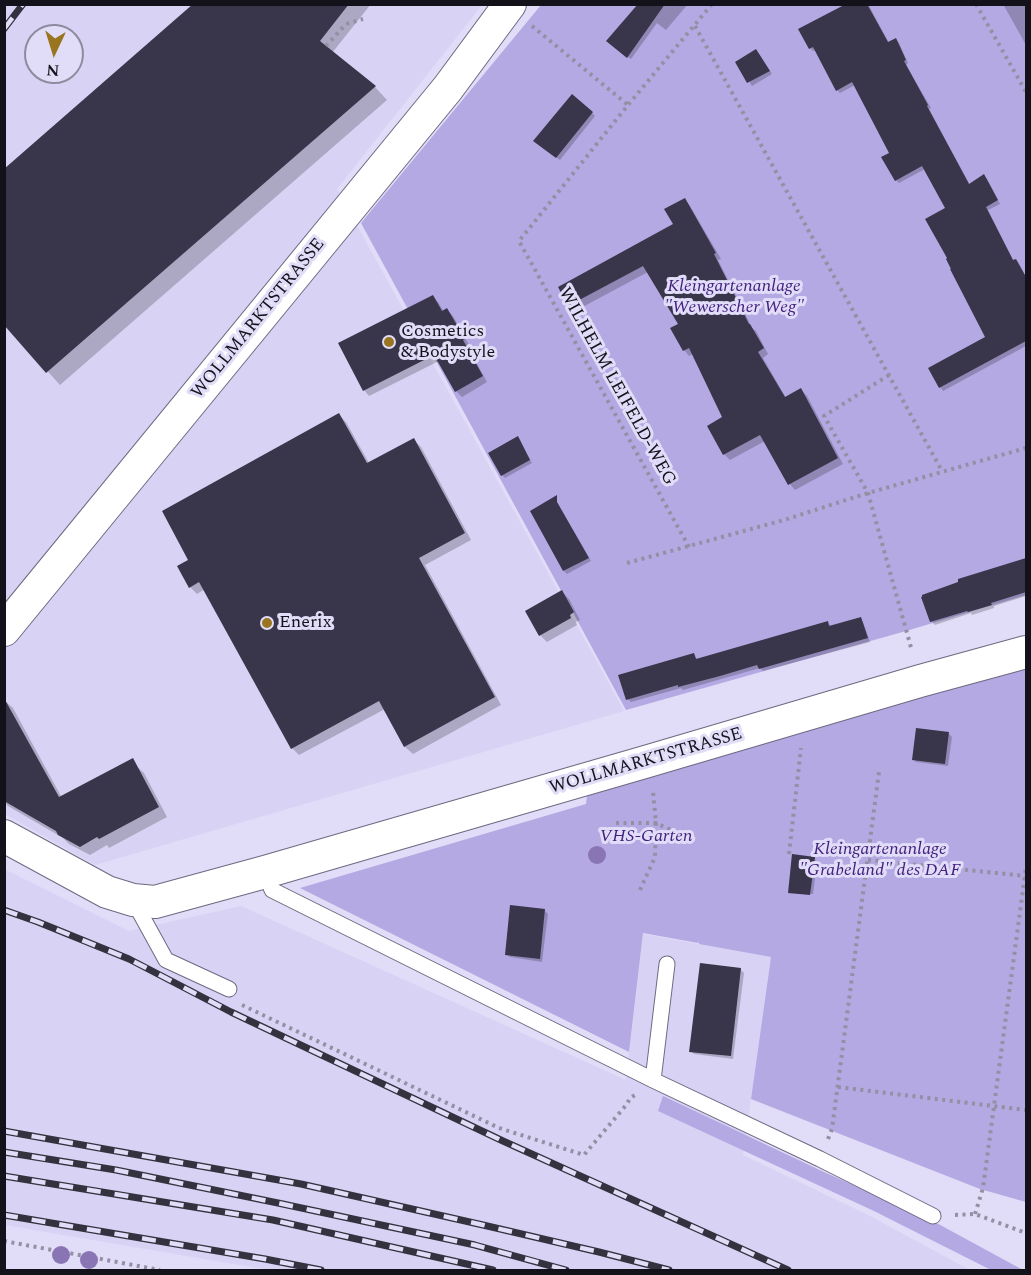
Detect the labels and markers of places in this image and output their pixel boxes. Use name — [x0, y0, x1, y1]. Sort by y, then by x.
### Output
place label: Cosmetics & Bodystyle — [401, 321, 495, 364]
marker: Cosmetics & Bodystyle — [382, 335, 396, 349]
place label: Enerix — [279, 612, 332, 634]
marker: Enerix — [260, 616, 274, 630]

